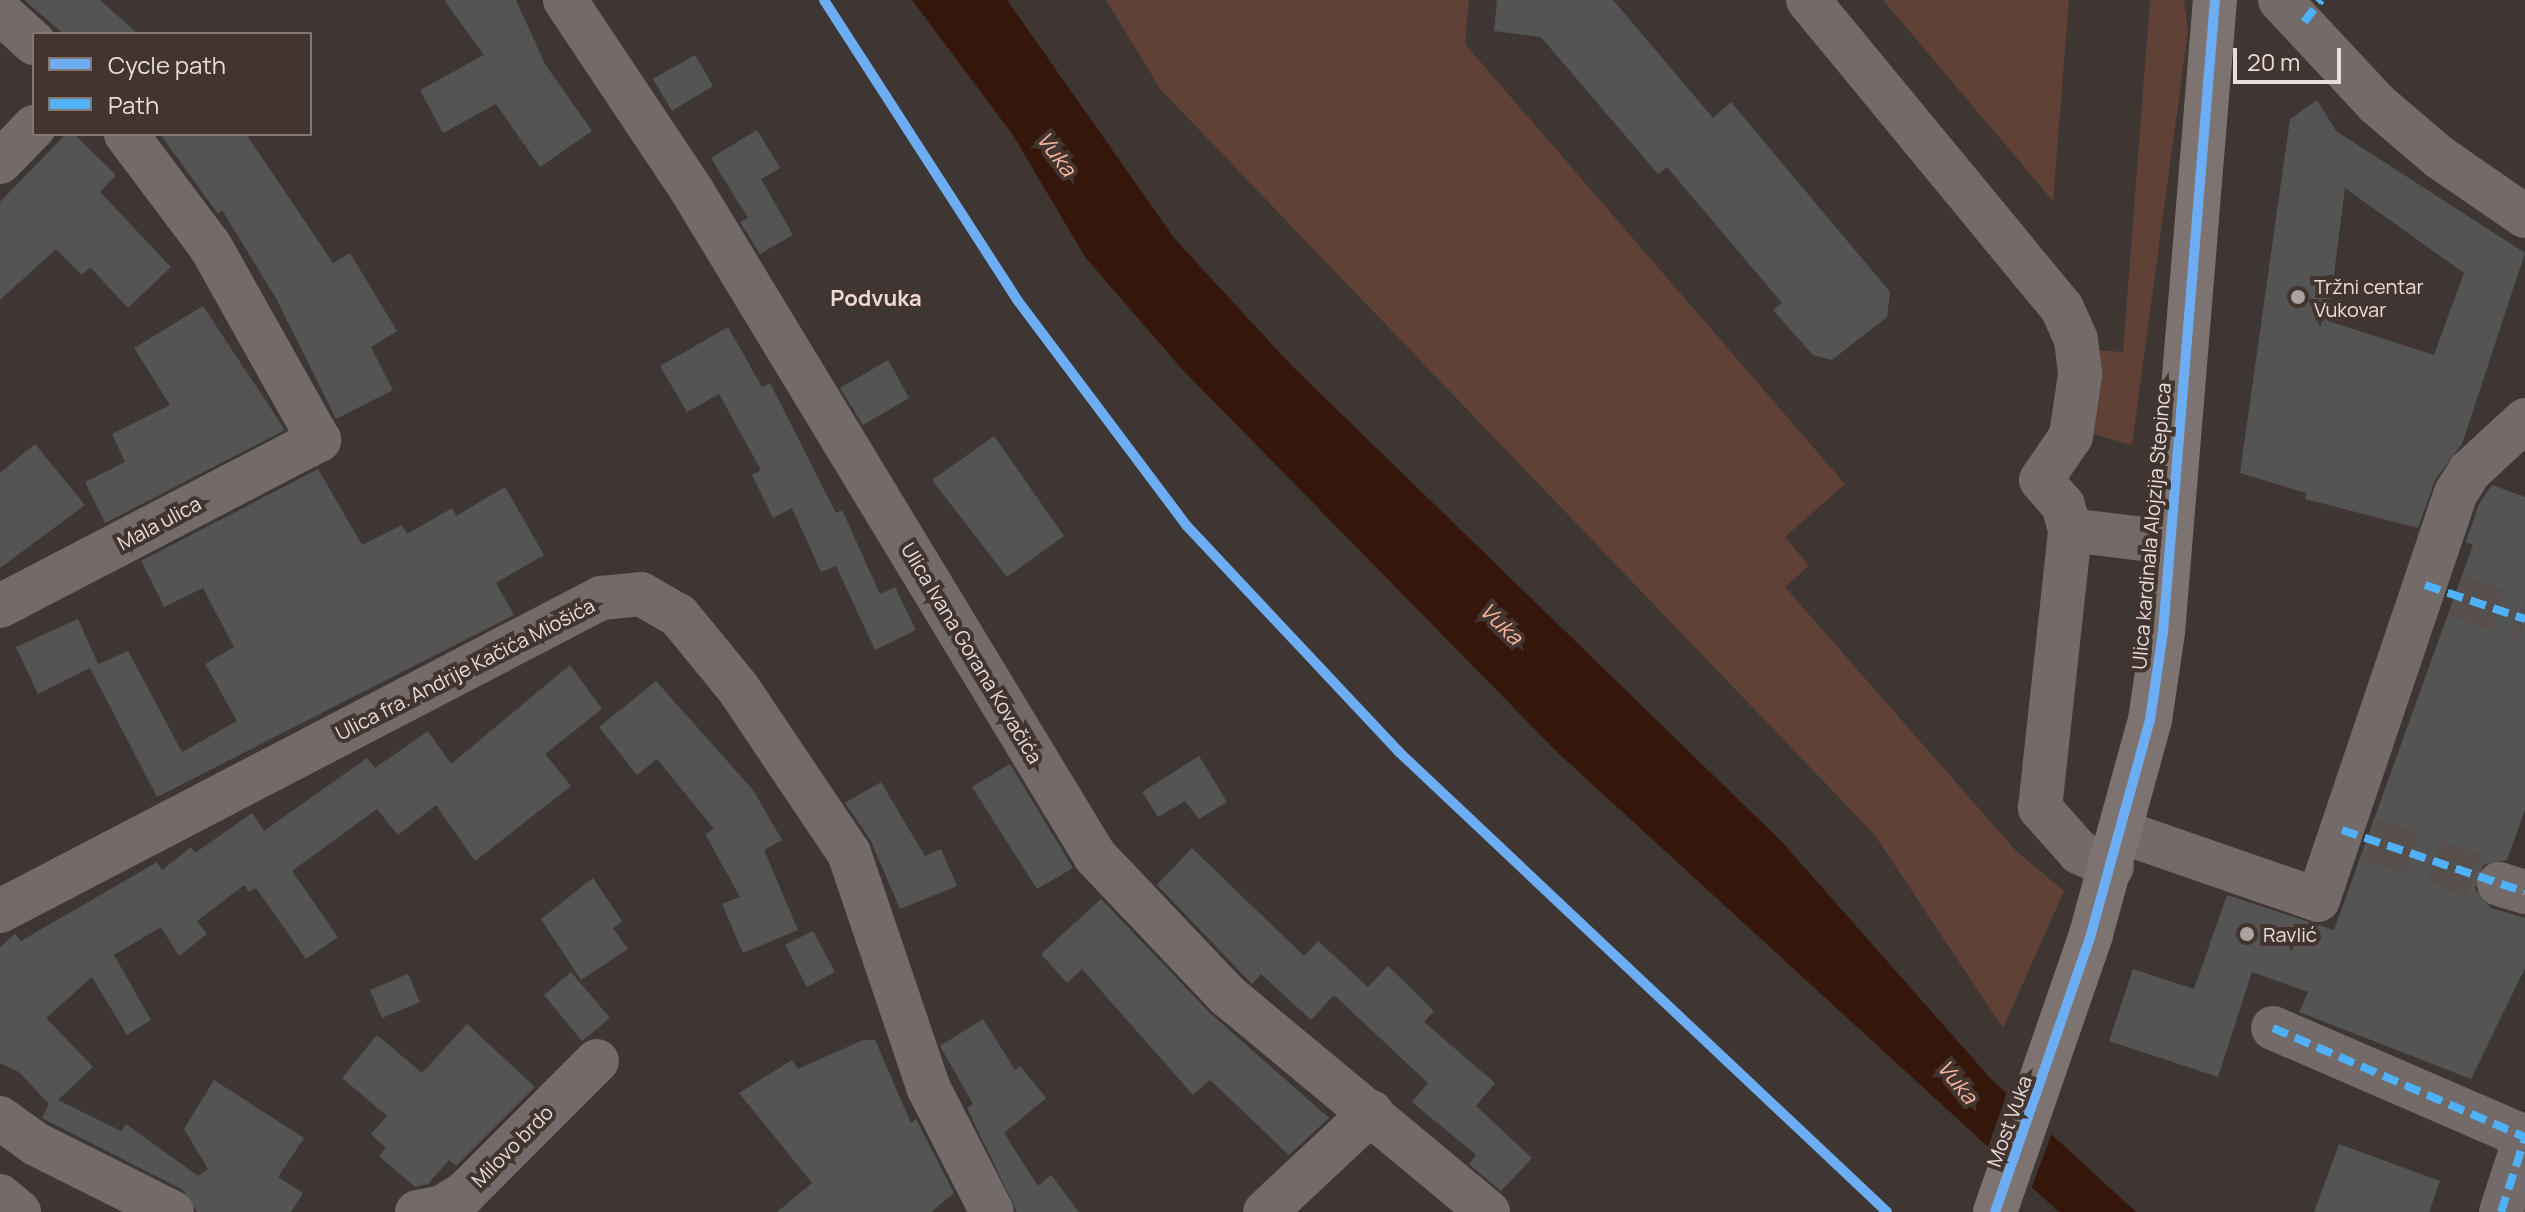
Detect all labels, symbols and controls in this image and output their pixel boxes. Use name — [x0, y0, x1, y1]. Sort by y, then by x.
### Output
legend — [32, 32, 312, 136]
scale bar — [2237, 32, 2345, 82]
text: 20 m — [2247, 45, 2300, 78]
text: Cycle path — [108, 48, 226, 81]
text: Path — [108, 88, 159, 121]
water label: Vuka — [1031, 127, 1081, 181]
place label: Tržni centar Vukovar — [2314, 274, 2424, 321]
district label: Podvuka — [830, 286, 922, 312]
marker: Tržni centar Vukovar — [2289, 288, 2307, 306]
street label: Ulica kardinala Alojzija Stepinca — [2126, 381, 2176, 671]
street label: Mala ulica — [113, 491, 205, 555]
street label: Ulica Ivana Gorana Kovačića — [896, 538, 1048, 768]
street label: Ulica fra. Andrije Kačića Miošića — [331, 593, 599, 745]
water label: Vuka — [1474, 598, 1528, 650]
place label: Ravlić — [2263, 922, 2317, 946]
marker: Ravlić — [2238, 925, 2256, 943]
water label: Vuka — [1931, 1055, 1983, 1109]
street label: Most Vuka — [1981, 1072, 2037, 1170]
street label: Milovo brdo — [466, 1100, 558, 1192]

